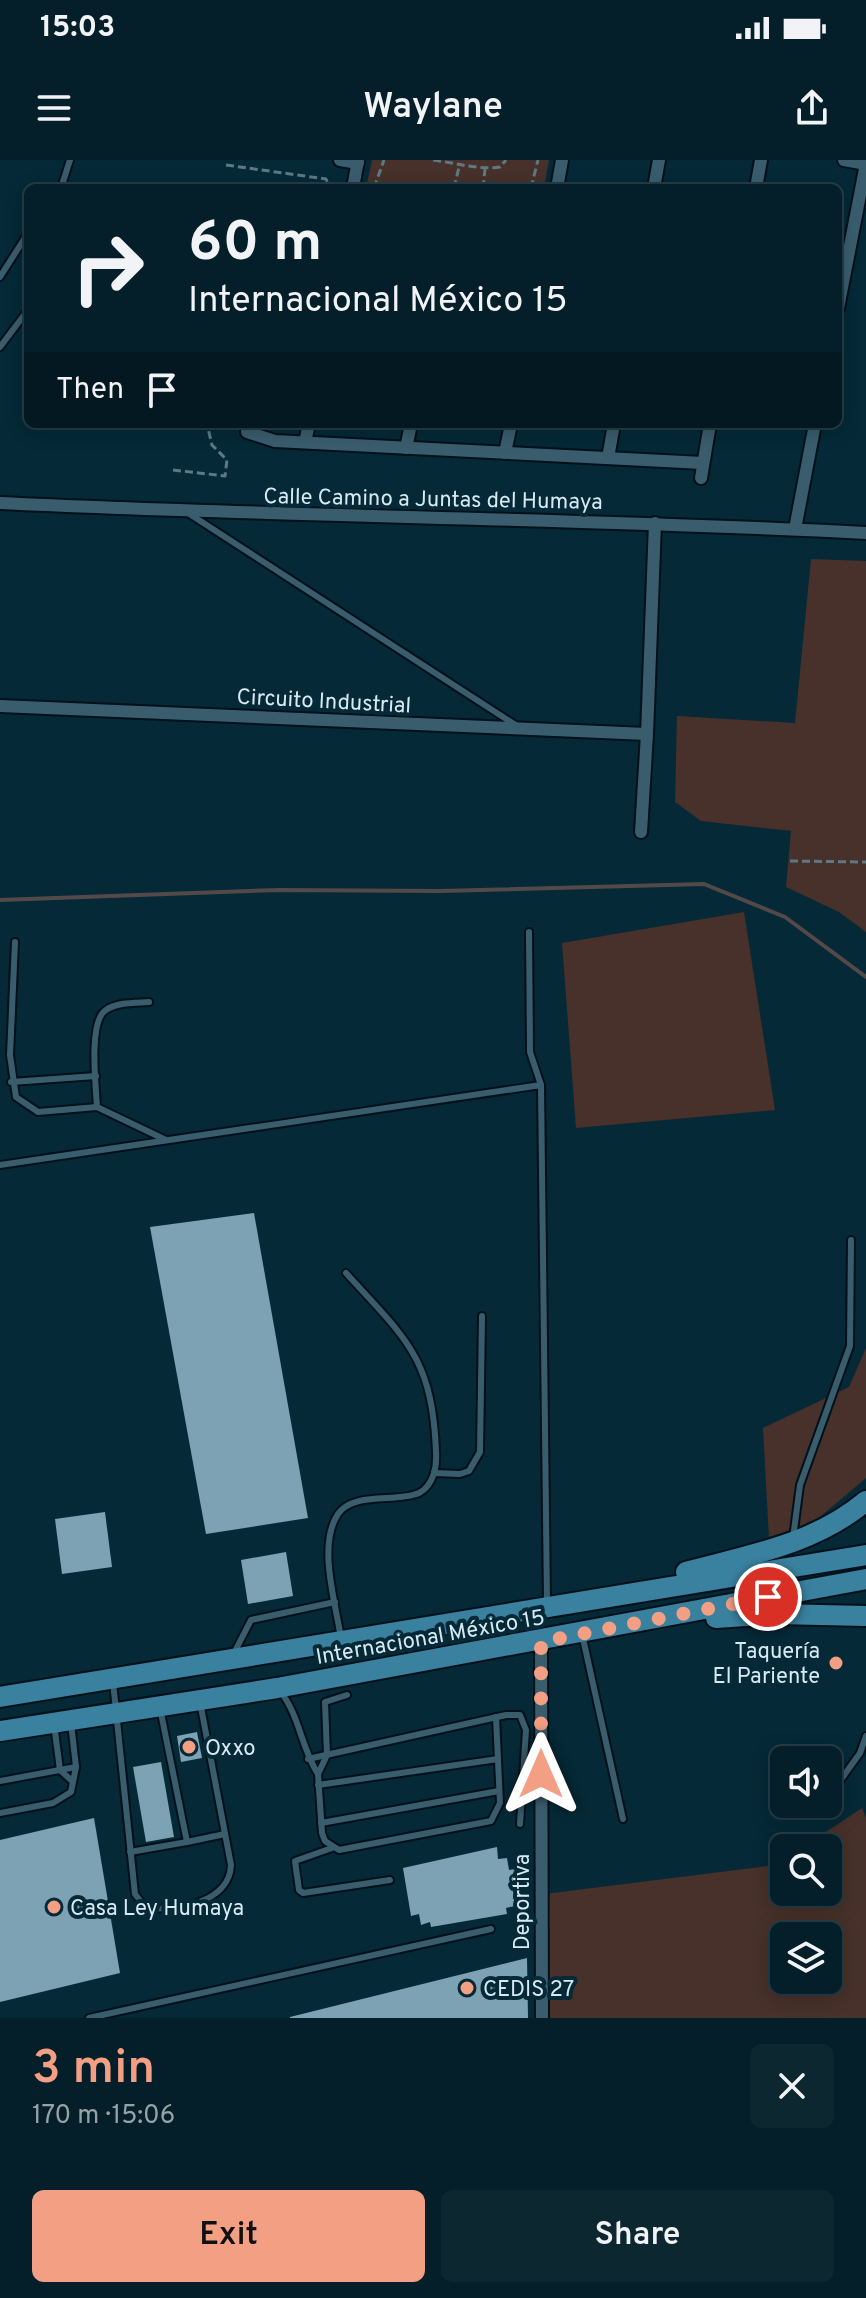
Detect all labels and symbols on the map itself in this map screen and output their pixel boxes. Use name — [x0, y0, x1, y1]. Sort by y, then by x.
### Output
street label: Calle Camino a Juntas del Humaya — [263, 484, 603, 517]
street label: Circuito Industrial — [236, 684, 412, 721]
pin — [734, 1563, 802, 1631]
street label: Internacional México 15 — [314, 1605, 547, 1672]
place label: Taquería El Pariente — [713, 1639, 820, 1691]
marker: Taquería El Pariente — [827, 1654, 845, 1672]
position arrow — [499, 1732, 583, 1816]
place label: Oxxo — [205, 1736, 255, 1763]
marker: Oxxo — [180, 1738, 198, 1756]
street label: Deportiva — [510, 1854, 537, 1950]
place label: Casa Ley Humaya — [70, 1896, 244, 1923]
marker: Casa Ley Humaya — [45, 1898, 63, 1916]
place label: CEDIS 27 — [483, 1977, 574, 2004]
marker: CEDIS 27 — [458, 1979, 476, 1997]

